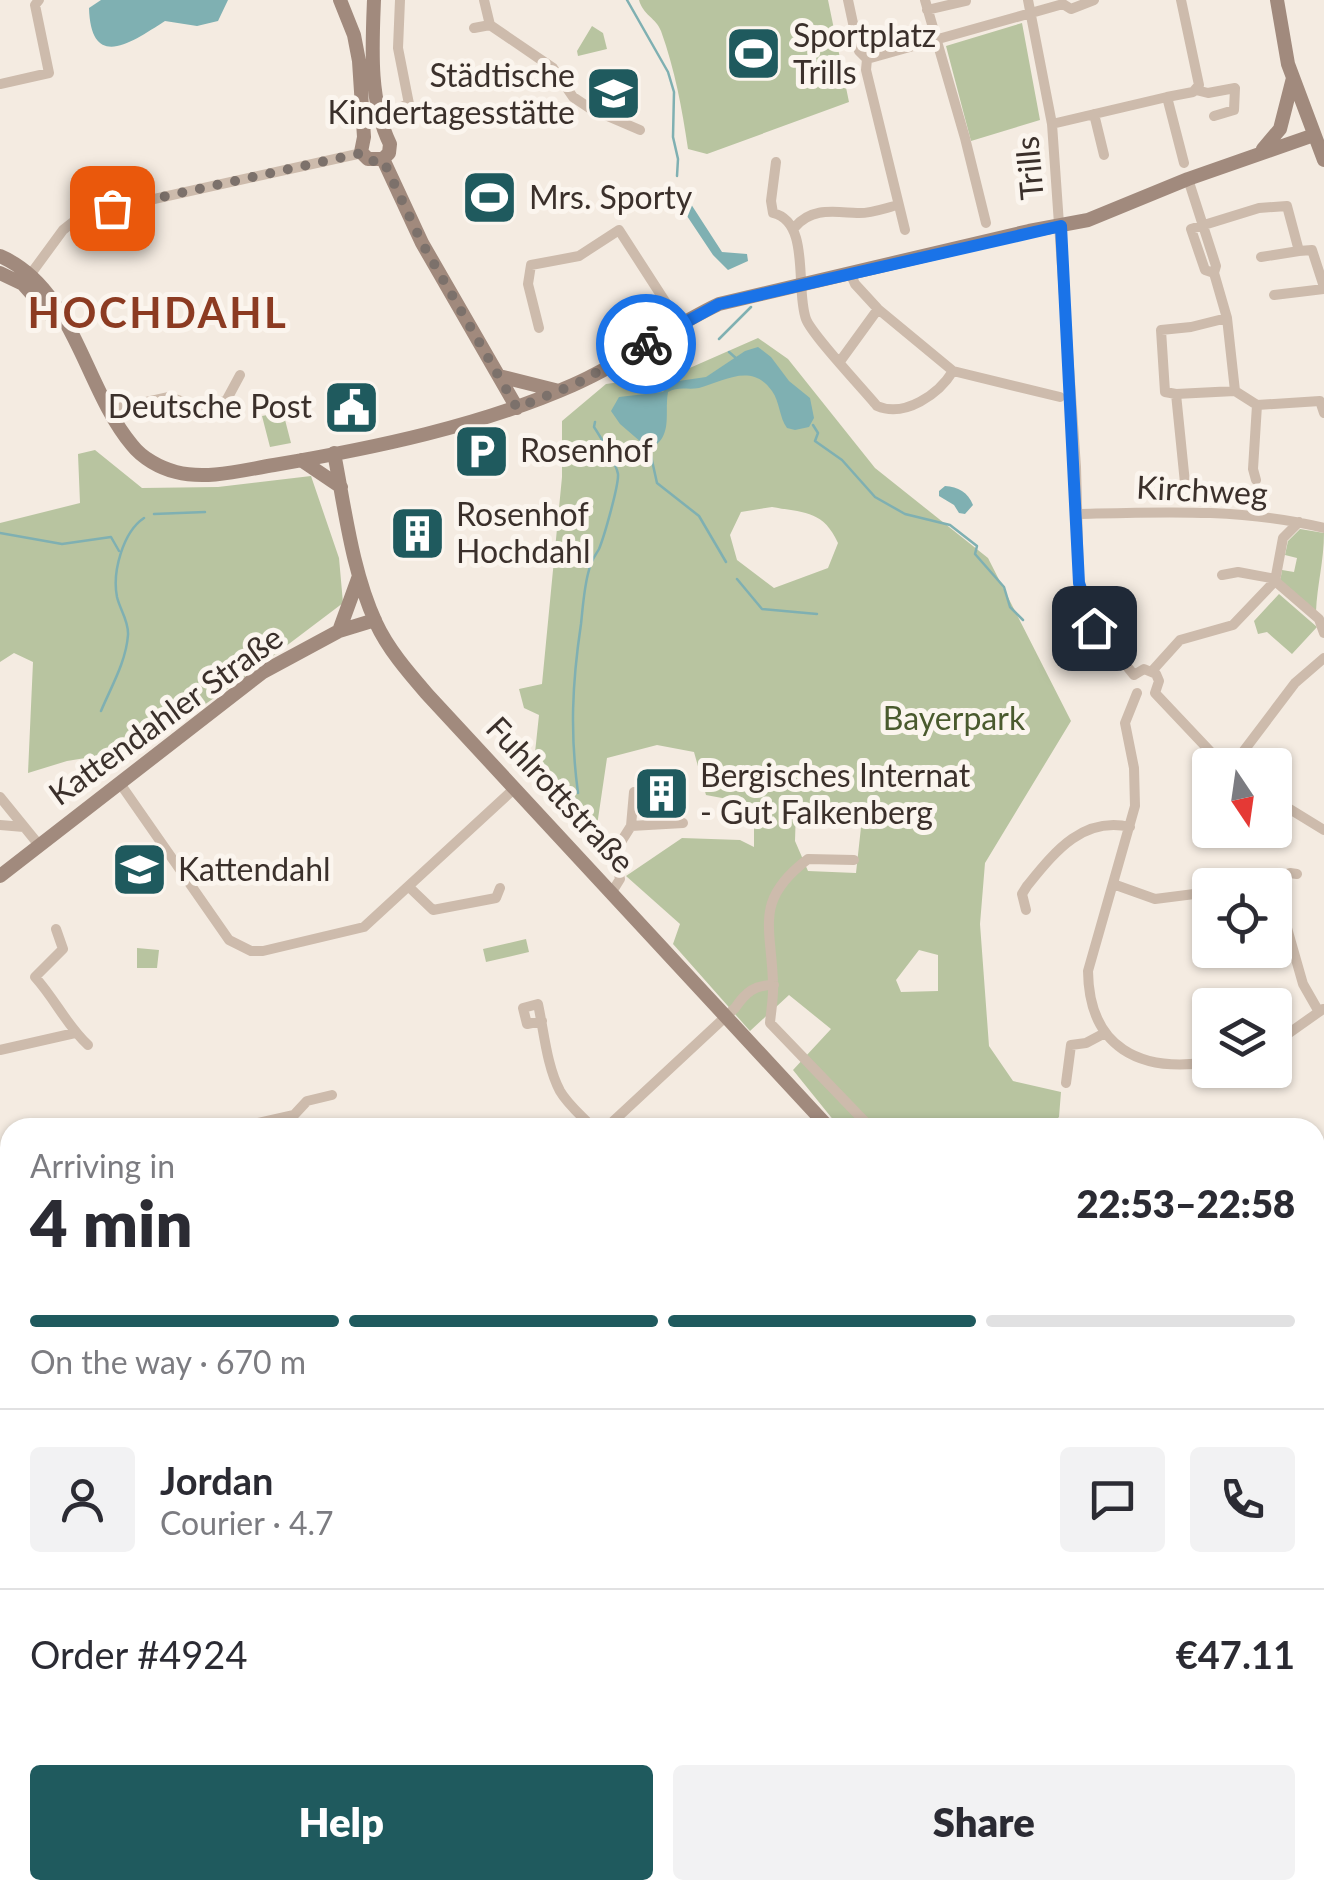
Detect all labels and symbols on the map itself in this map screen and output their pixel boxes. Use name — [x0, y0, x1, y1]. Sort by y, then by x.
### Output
place label: Sportplatz Trills — [793, 15, 936, 91]
sports icon: Sportplatz Trills — [724, 24, 784, 84]
place label: Städtische Kindertagesstätte — [328, 55, 575, 131]
school or university icon: Städtische Kindertagesstätte — [584, 64, 644, 124]
street label: Trills — [1006, 135, 1051, 202]
pin — [70, 166, 155, 251]
sports icon: Mrs. Sporty — [460, 168, 520, 228]
place label: Mrs. Sporty — [529, 177, 693, 216]
district label: HOCHDAHL — [28, 287, 288, 337]
courier — [596, 294, 696, 394]
public building icon: Deutsche Post — [321, 377, 381, 437]
place label: Deutsche Post — [108, 386, 313, 425]
parking icon: Rosenhof — [451, 421, 511, 481]
place label: Rosenhof — [520, 430, 653, 469]
street label: Kirchweg — [1135, 467, 1269, 512]
place label: Rosenhof Hochdahl — [456, 494, 590, 570]
building icon: Rosenhof Hochdahl — [387, 503, 447, 563]
pin — [1052, 586, 1137, 671]
street label: Kattendahler Straße — [41, 617, 290, 813]
park label: Bayerpark — [883, 698, 1026, 737]
street label: Fuhlrottstraße — [479, 708, 643, 880]
north arrow — [1192, 748, 1292, 848]
place label: Bergisches Internat - Gut Falkenberg — [700, 755, 971, 831]
building icon: Bergisches Internat - Gut Falkenberg — [631, 764, 691, 824]
school or university icon: Kattendahl — [109, 840, 169, 900]
place label: Kattendahl — [178, 849, 331, 888]

